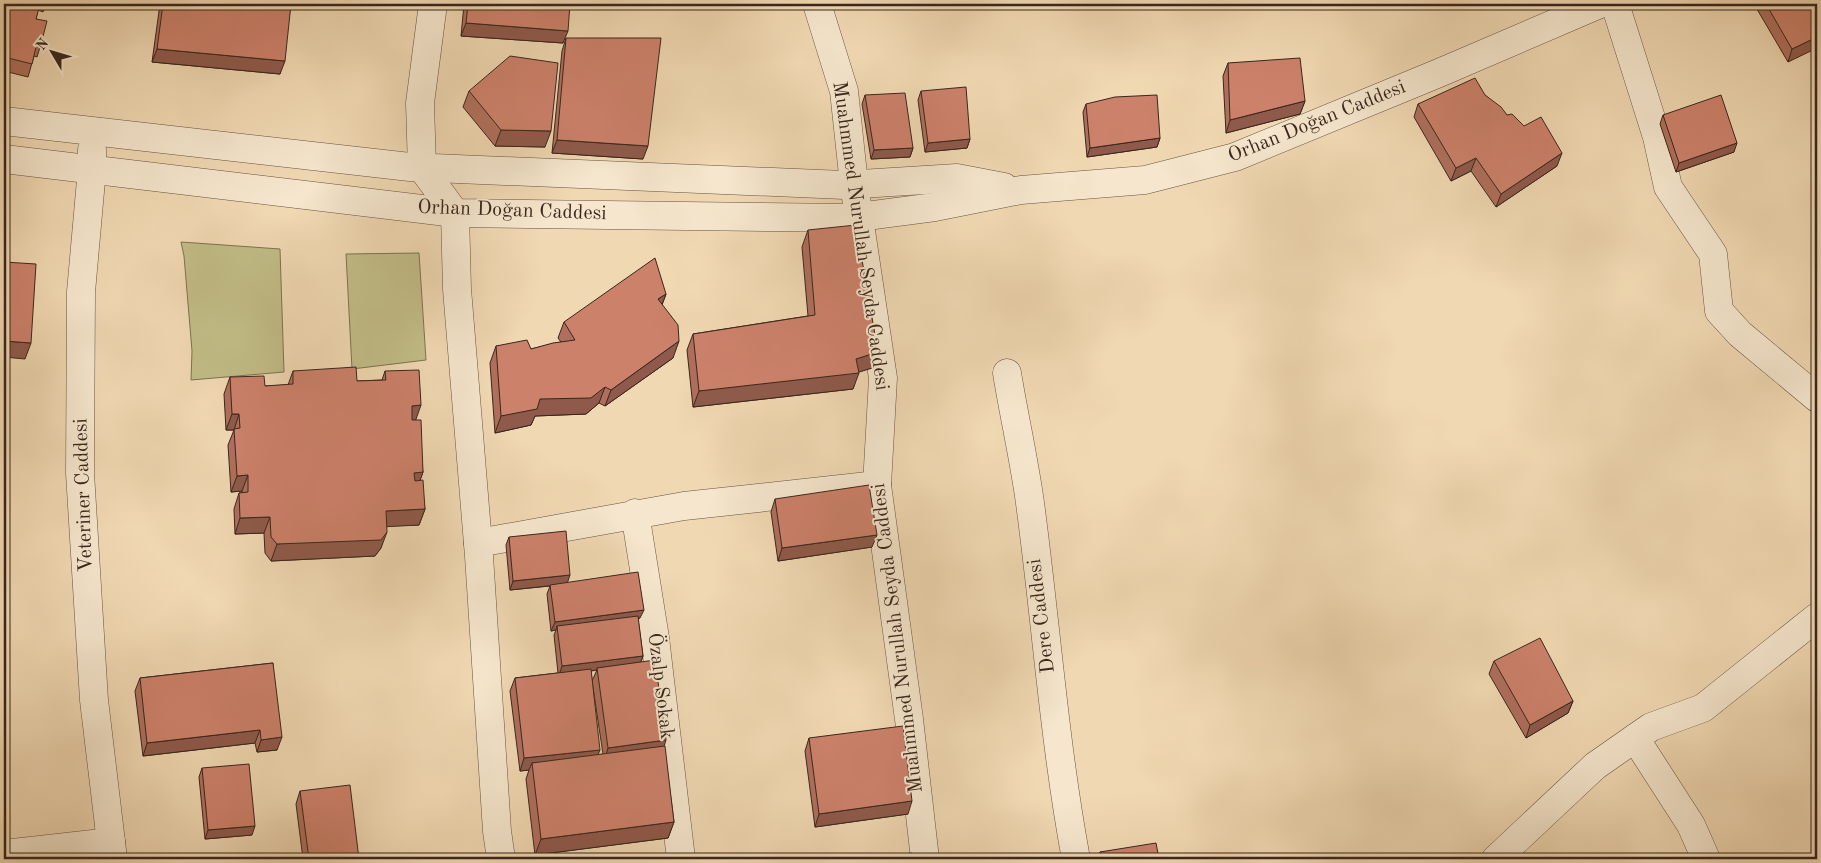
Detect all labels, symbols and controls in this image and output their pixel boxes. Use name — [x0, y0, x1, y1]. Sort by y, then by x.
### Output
north arrow — [28, 28, 78, 78]
text: N — [34, 36, 52, 53]
street label: Orhan Doğan Caddesi — [1225, 77, 1409, 167]
street label: Muahmmed Nurullah Seyda Caddesi — [828, 80, 892, 392]
street label: Orhan Doğan Caddesi — [417, 198, 607, 224]
street label: Veteriner Caddesi — [71, 418, 97, 572]
street label: Muahmmed Nurullah Seyda Caddesi — [869, 482, 927, 794]
street label: Dere Caddesi — [1025, 558, 1059, 674]
street label: Özalp Sokak — [644, 631, 679, 740]

